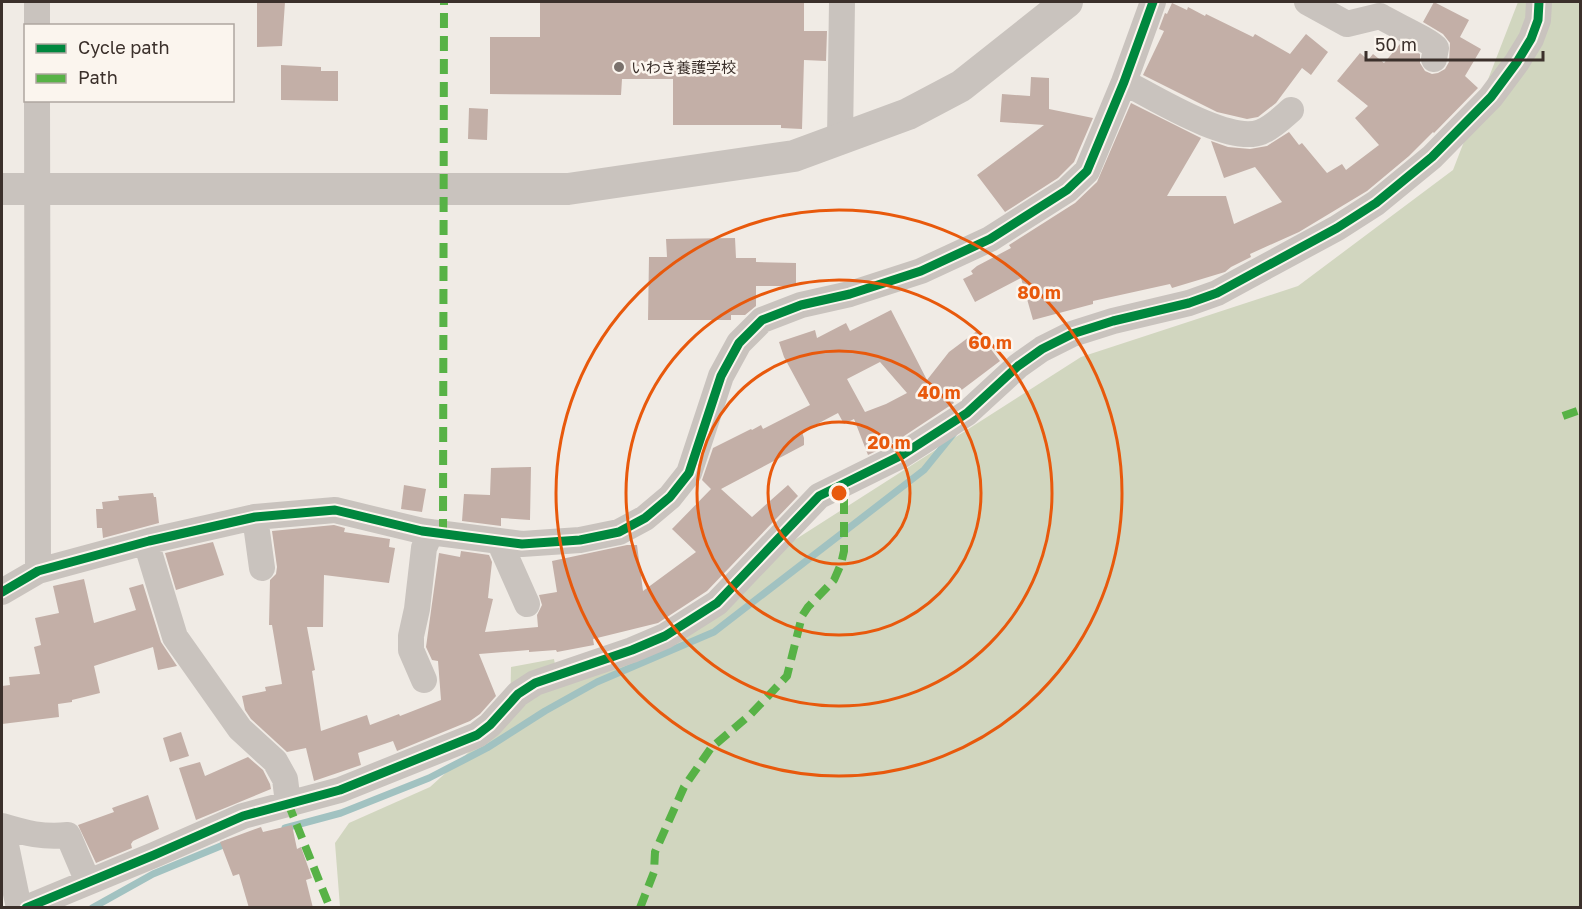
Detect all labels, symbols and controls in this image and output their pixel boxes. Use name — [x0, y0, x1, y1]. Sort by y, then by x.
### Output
legend — [24, 24, 234, 102]
scale bar — [1366, 24, 1543, 62]
text: 50 m — [1375, 33, 1417, 55]
text: Cycle path — [78, 36, 170, 58]
place label: いわき養護学校 — [631, 58, 736, 76]
marker: いわき養護学校 — [612, 60, 626, 74]
text: Path — [78, 66, 118, 88]
text: 80 m — [1017, 281, 1061, 303]
text: 60 m — [968, 331, 1012, 353]
text: 40 m — [917, 381, 961, 403]
text: 20 m — [868, 431, 910, 453]
centre of rings — [829, 483, 849, 503]

